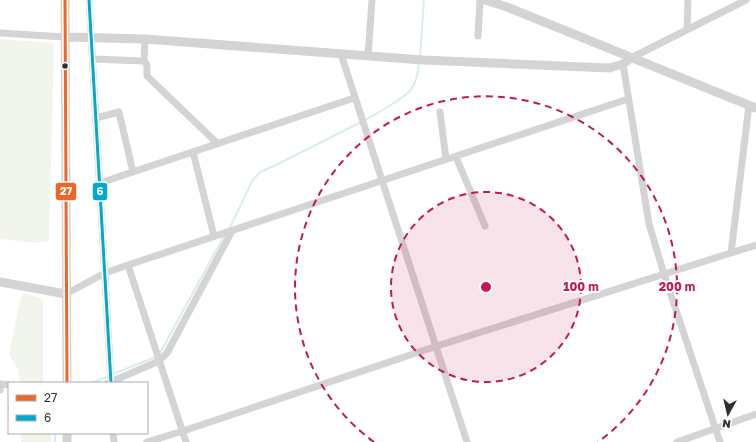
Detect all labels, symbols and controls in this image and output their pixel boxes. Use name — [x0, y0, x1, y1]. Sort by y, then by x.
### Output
unlabelled marker — [60, 61, 70, 71]
line badge: 27 — [55, 182, 77, 201]
line badge: 6 — [92, 182, 108, 201]
text: 27 — [60, 184, 72, 197]
text: 6 — [97, 184, 104, 197]
text: 100 m — [563, 279, 599, 294]
text: 200 m — [659, 279, 695, 294]
centre of rings — [479, 280, 493, 294]
legend — [8, 382, 148, 434]
text: 27 — [44, 390, 57, 405]
north arrow — [708, 394, 748, 434]
text: 6 — [44, 410, 51, 425]
text: N — [721, 417, 732, 431]

